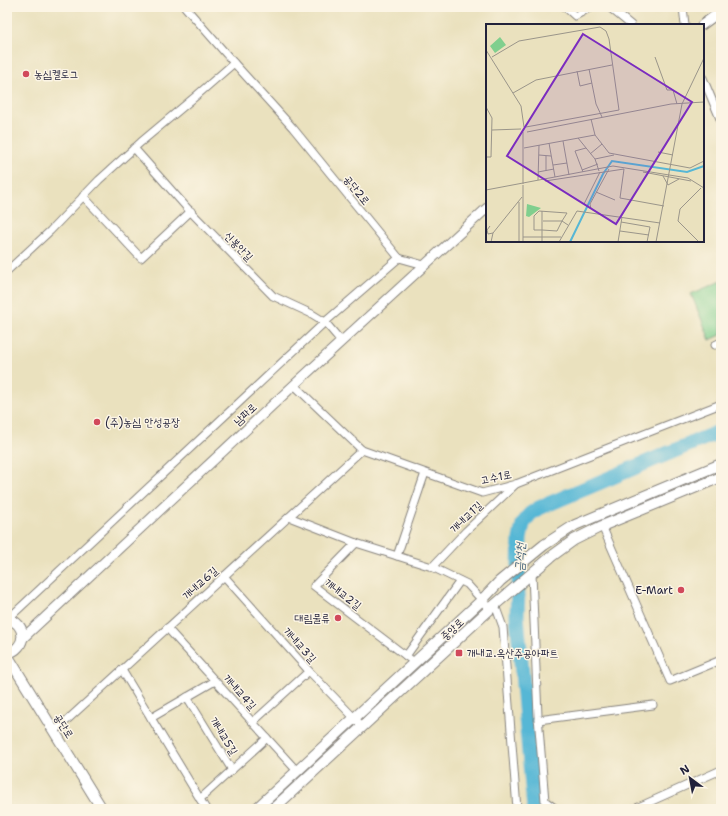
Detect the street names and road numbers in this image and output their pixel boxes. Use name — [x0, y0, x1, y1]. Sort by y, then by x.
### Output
street label: 공단2로 — [340, 172, 373, 208]
street label: 신봉안길 — [221, 228, 256, 264]
street label: 남파로 — [231, 400, 260, 429]
street label: 고수1로 — [479, 467, 513, 488]
street label: 개내교1길 — [447, 498, 486, 537]
street label: 개내교6길 — [179, 563, 221, 603]
street label: 개내교2길 — [321, 575, 365, 613]
street label: 중앙로 — [438, 615, 467, 644]
street label: 개내교3길 — [280, 624, 320, 666]
street label: 개내교4길 — [220, 671, 260, 713]
street label: 공단로 — [50, 711, 77, 742]
street label: 개내교5길 — [206, 714, 241, 758]

